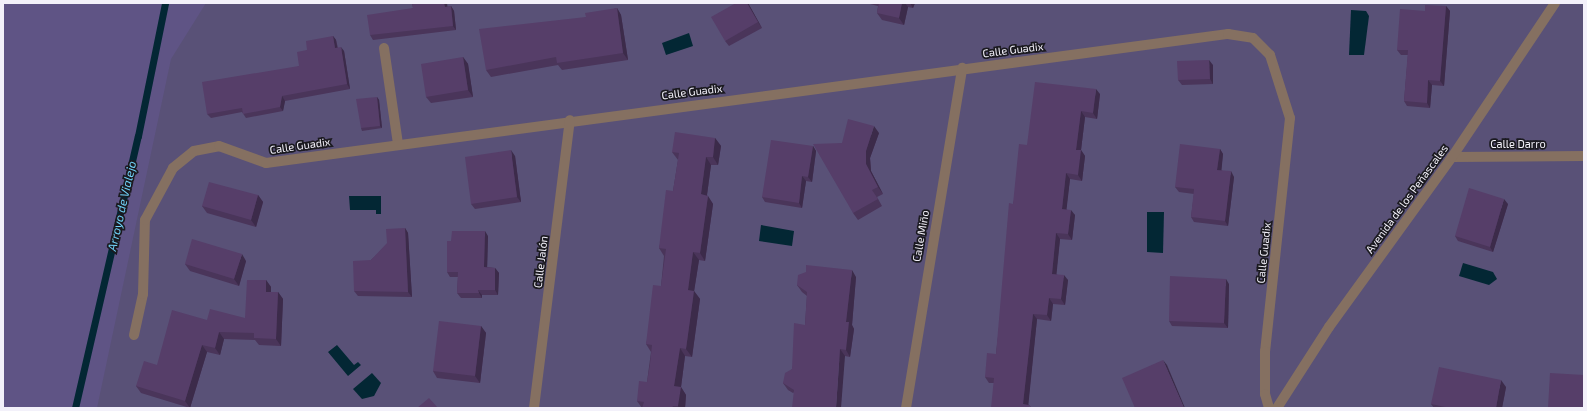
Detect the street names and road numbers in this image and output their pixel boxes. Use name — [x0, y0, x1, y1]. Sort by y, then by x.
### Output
street label: Calle Guadix — [982, 40, 1044, 60]
street label: Calle Guadix — [661, 82, 723, 102]
street label: Calle Guadix — [269, 135, 331, 157]
street label: Calle Darro — [1490, 137, 1546, 151]
street label: Avenida de los Peñascales — [1363, 142, 1451, 256]
street label: Calle Miño — [910, 209, 932, 263]
street label: Calle Guadix — [1254, 222, 1274, 284]
street label: Calle Jalón — [531, 235, 551, 289]

